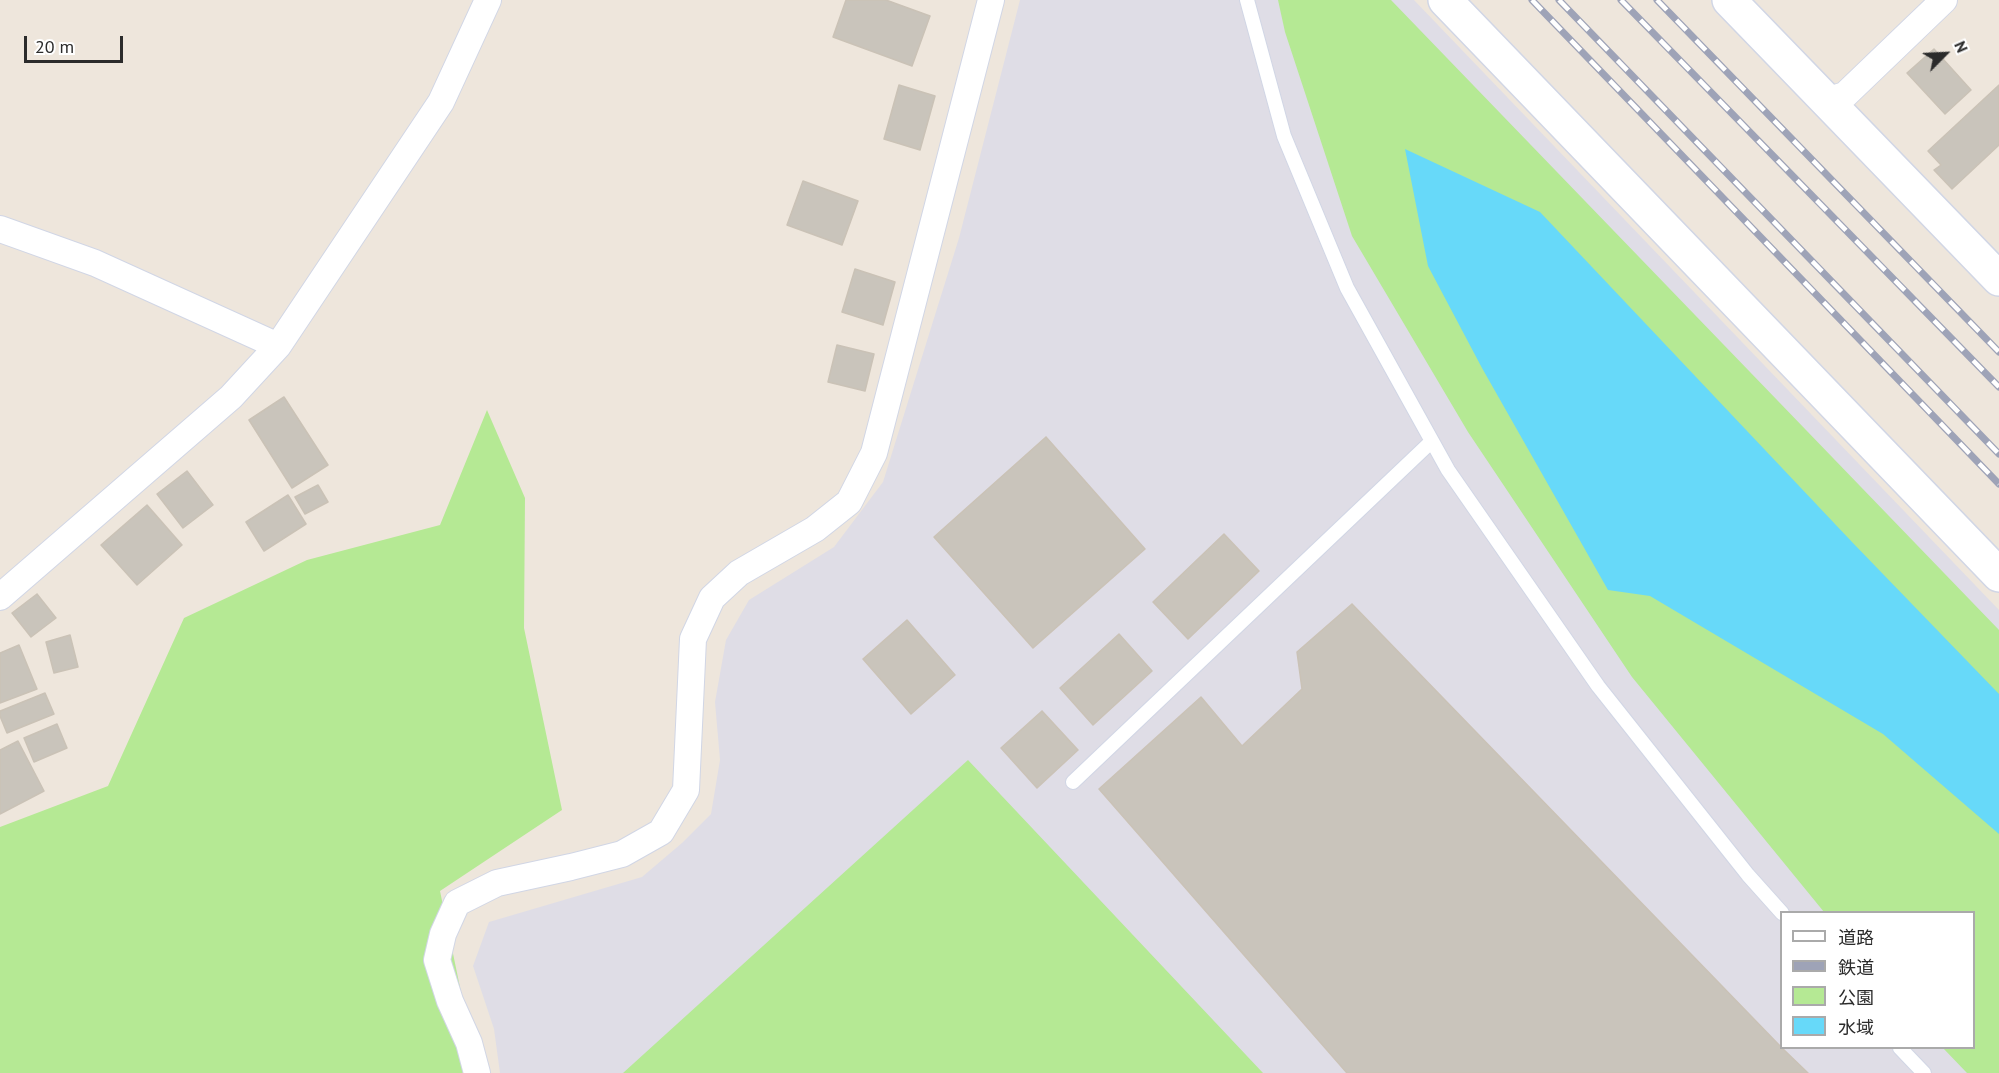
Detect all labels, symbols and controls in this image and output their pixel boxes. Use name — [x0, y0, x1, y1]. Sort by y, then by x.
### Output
scale bar — [27, 24, 126, 62]
north arrow — [1915, 24, 1975, 84]
text: 20 m — [35, 35, 74, 58]
text: N — [1950, 38, 1973, 56]
legend — [1780, 911, 1975, 1049]
text: 道路 — [1838, 926, 1874, 949]
text: 鉄道 — [1838, 956, 1874, 979]
text: 公園 — [1838, 986, 1874, 1009]
text: 水域 — [1838, 1016, 1874, 1039]

